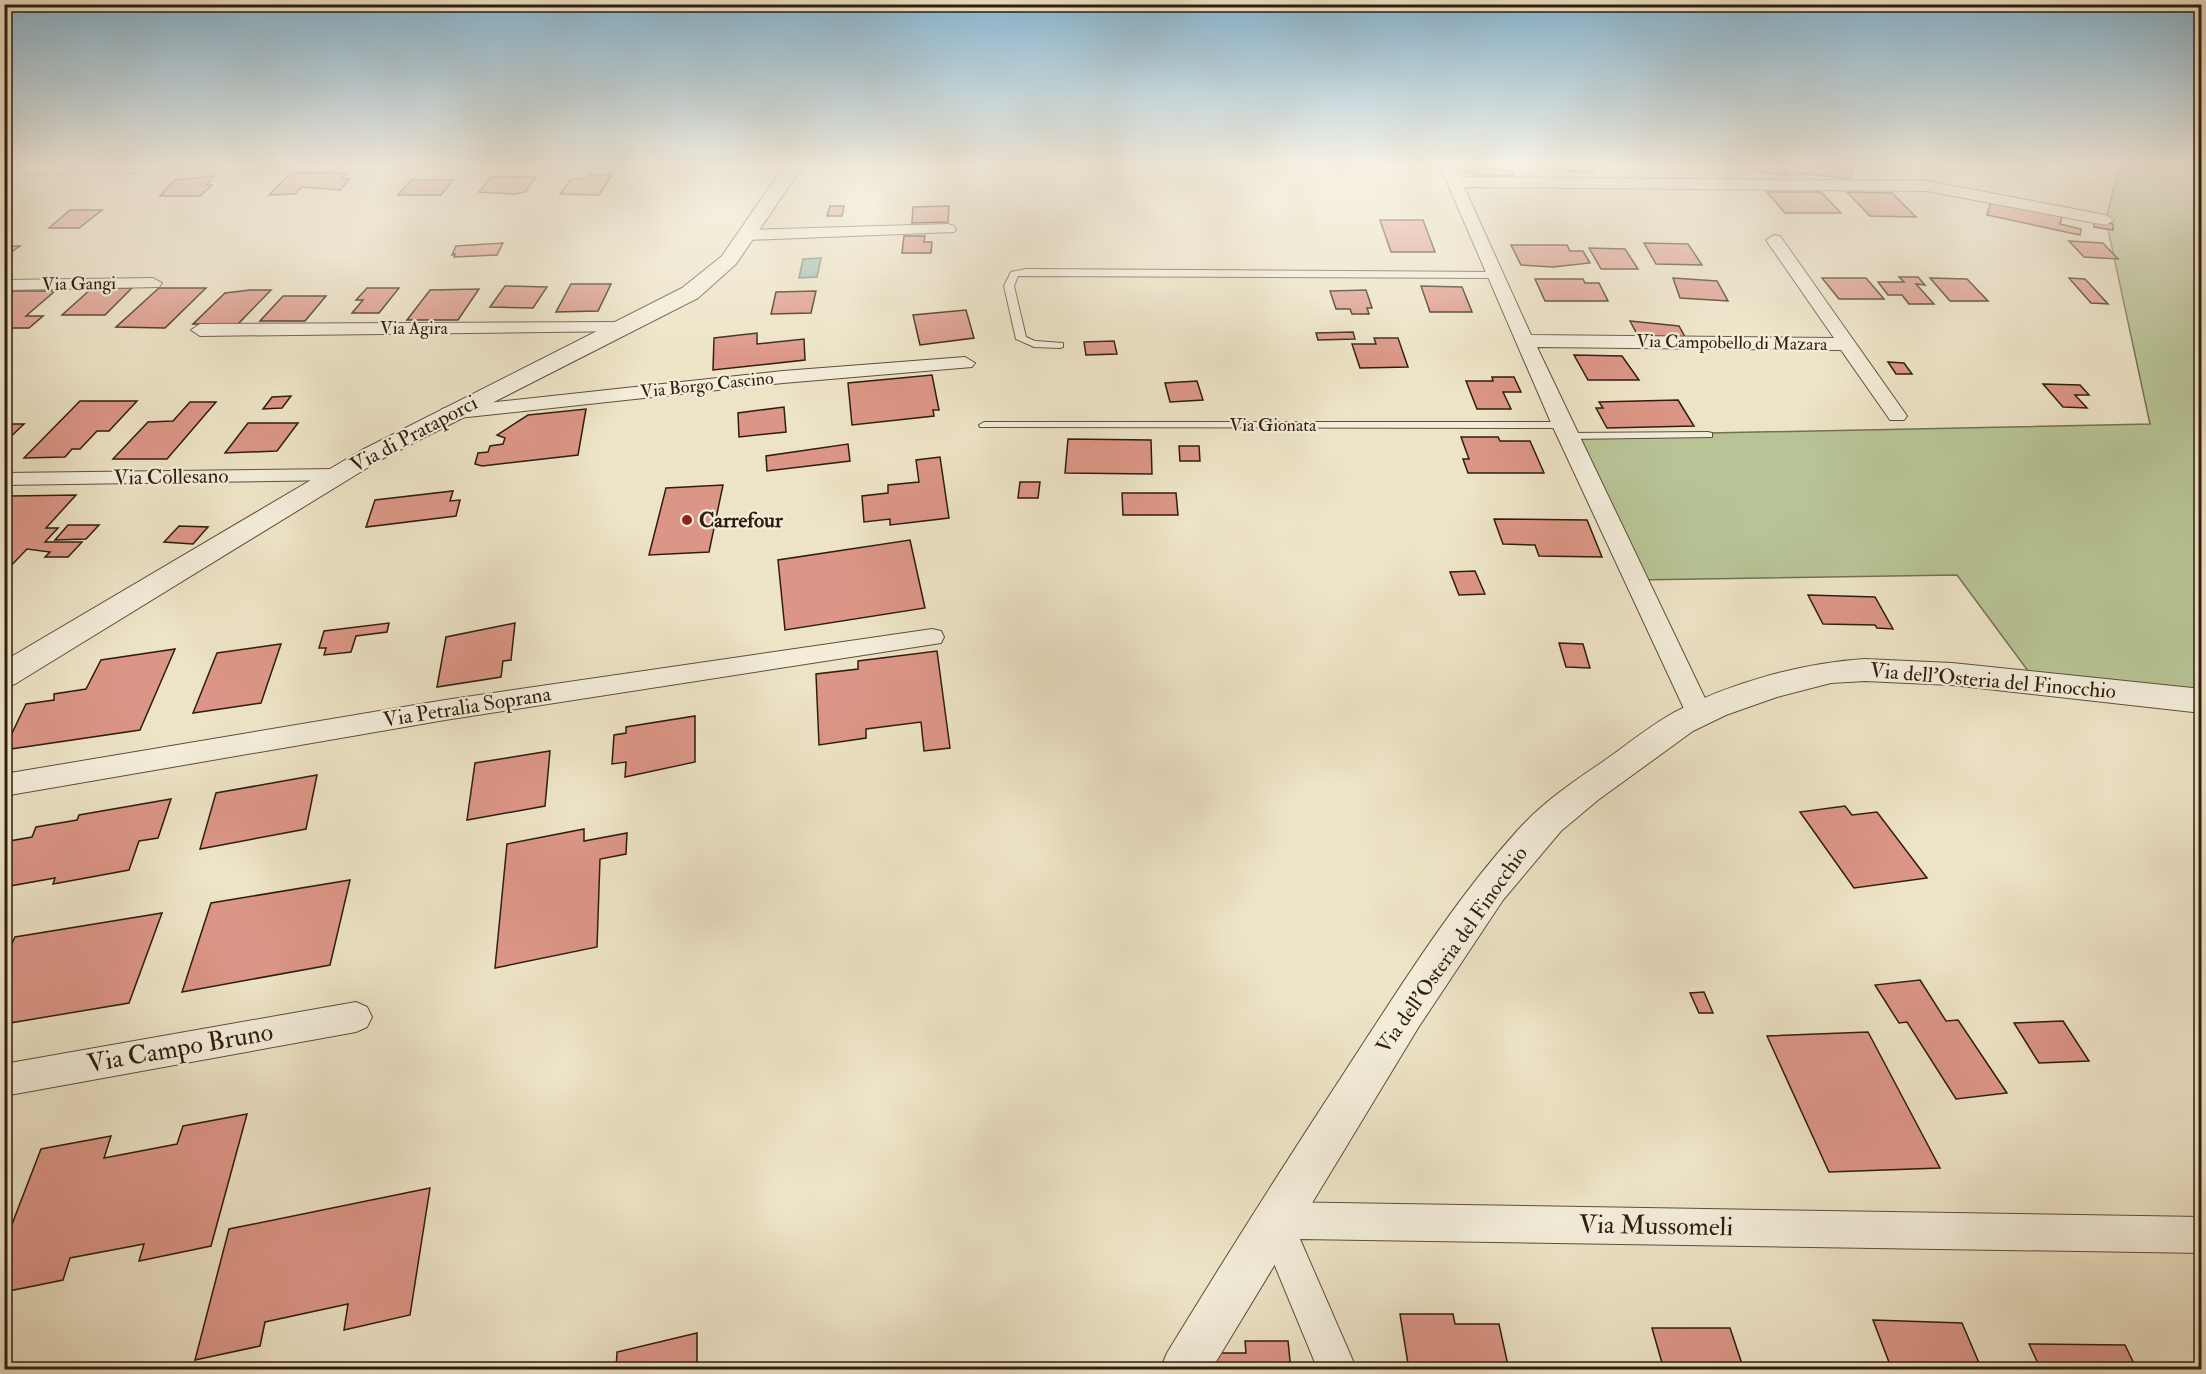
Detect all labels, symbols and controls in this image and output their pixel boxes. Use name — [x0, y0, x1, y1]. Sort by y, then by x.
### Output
street label: Via Gangi — [42, 272, 116, 296]
street label: Via Agira — [380, 317, 449, 340]
street label: Via Campobello di Mazara — [1636, 330, 1828, 356]
street label: Via Borgo Cascino — [639, 367, 775, 403]
street label: Via di Prataporci — [346, 389, 483, 479]
street label: Via Gionata — [1229, 414, 1317, 437]
street label: Via Collesano — [113, 462, 229, 492]
place label: Carrefour — [699, 507, 784, 534]
marker: Carrefour — [680, 513, 694, 527]
street label: Via dell'Osteria del Finocchio — [1869, 657, 2117, 705]
street label: Via Petralia Soprana — [381, 680, 553, 734]
street label: Via dell'Osteria del Finocchio — [1370, 841, 1534, 1059]
street label: Via Campo Bruno — [85, 1016, 276, 1081]
street label: Via Mussomeli — [1579, 1209, 1734, 1243]

